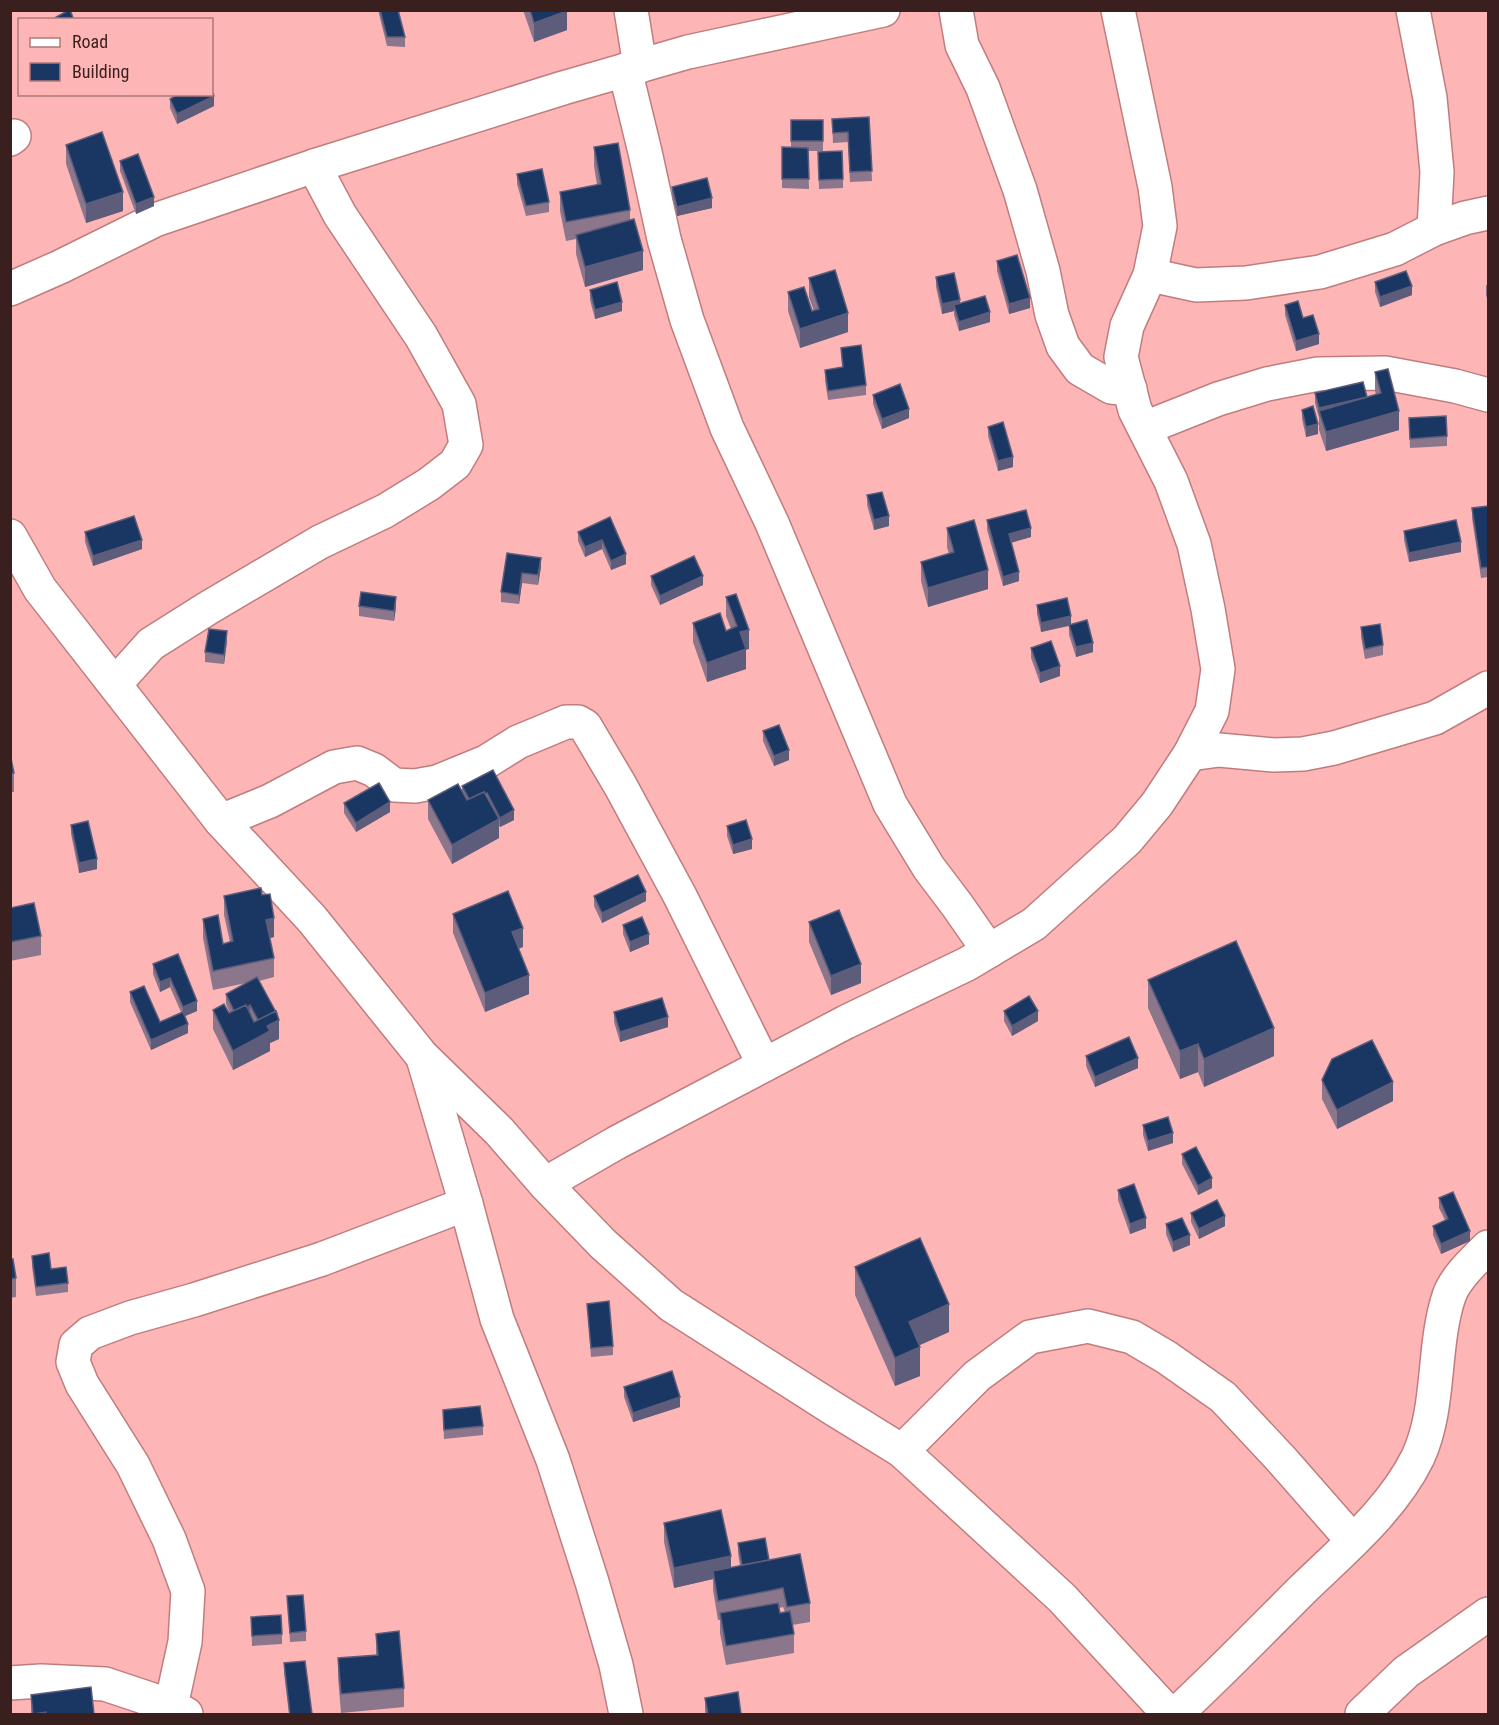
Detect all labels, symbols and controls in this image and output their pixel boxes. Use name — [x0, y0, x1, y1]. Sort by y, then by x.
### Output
legend — [18, 18, 213, 96]
text: Road — [72, 31, 108, 52]
text: Building — [72, 61, 129, 82]

